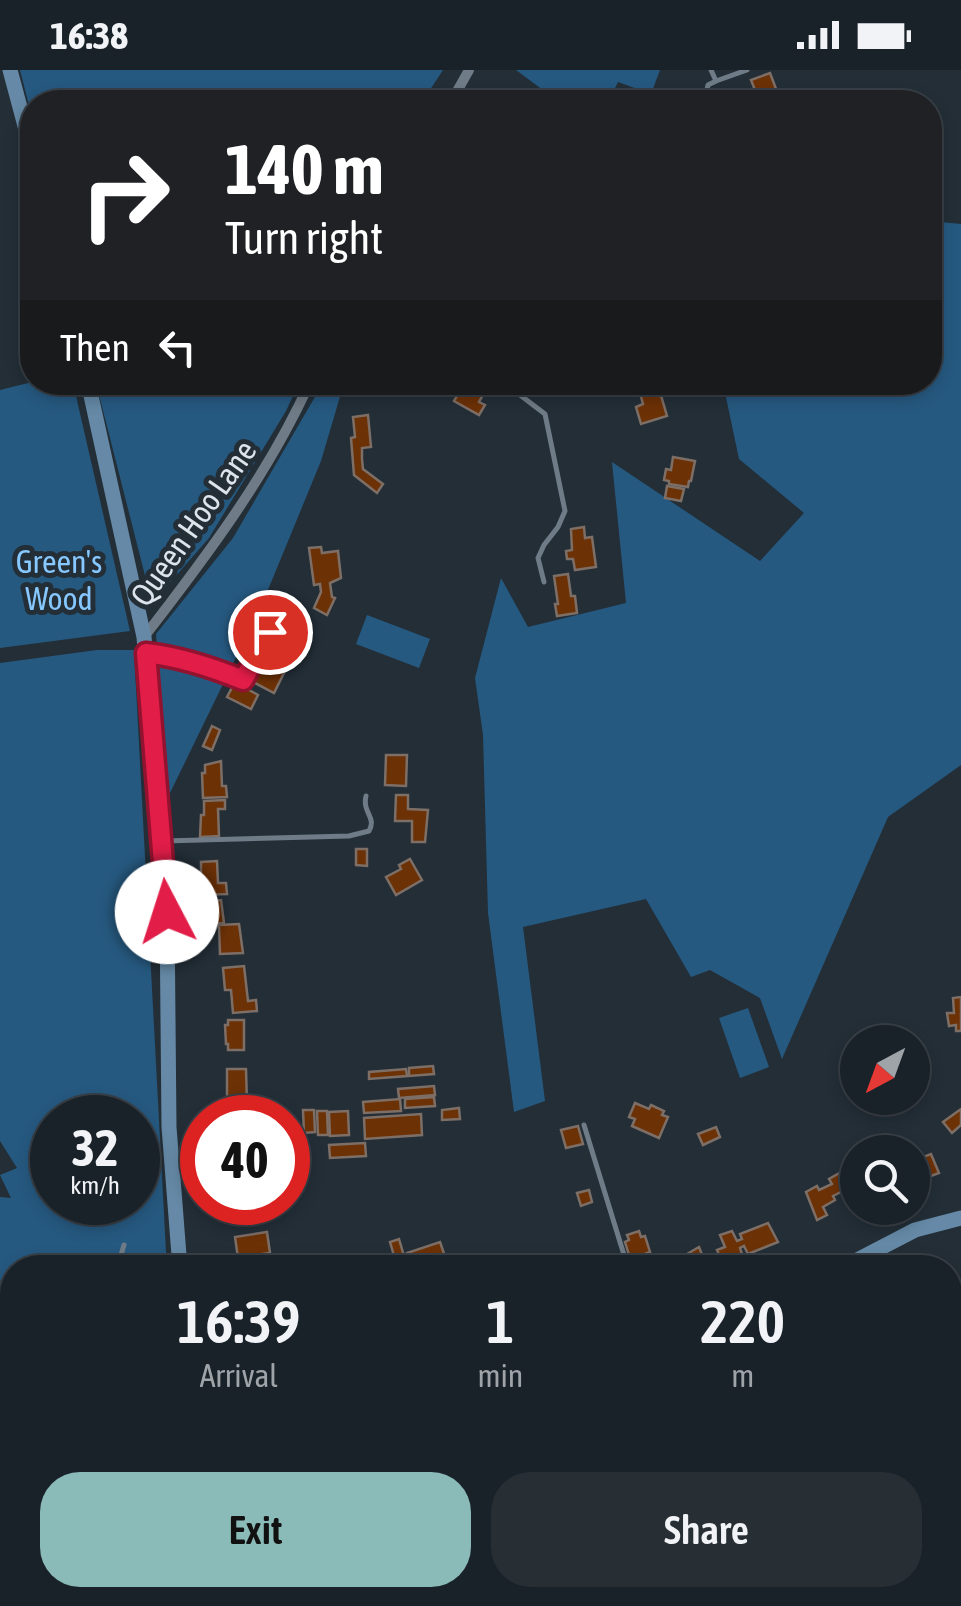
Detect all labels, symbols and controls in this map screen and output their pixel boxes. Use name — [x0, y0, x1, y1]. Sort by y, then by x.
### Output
text: 16:38 — [50, 14, 128, 57]
text: 140 m — [225, 129, 384, 209]
icon: right — [60, 130, 190, 260]
text: Turn right — [225, 212, 383, 264]
icon: left — [150, 320, 205, 375]
text: Then — [60, 326, 130, 369]
street label: Queen Hoo Lane — [122, 433, 264, 613]
park label: Green's Wood — [16, 543, 102, 617]
pin — [228, 590, 313, 675]
icon: arrive — [243, 605, 298, 660]
position arrow — [115, 860, 219, 964]
north arrow — [840, 1025, 930, 1115]
map controls — [840, 1025, 930, 1225]
speed limit sign: 40 — [180, 1095, 310, 1225]
text: 32 — [71, 1119, 118, 1177]
button: search — [840, 1135, 930, 1225]
text: km/h — [70, 1171, 120, 1199]
text: 16:39 — [177, 1287, 300, 1356]
text: 1 — [486, 1287, 515, 1356]
text: 220 — [700, 1287, 785, 1356]
text: Arrival — [200, 1357, 278, 1394]
text: min — [477, 1357, 523, 1394]
text: m — [731, 1357, 754, 1394]
button: Exit — [40, 1472, 471, 1587]
button: Share — [491, 1472, 922, 1587]

